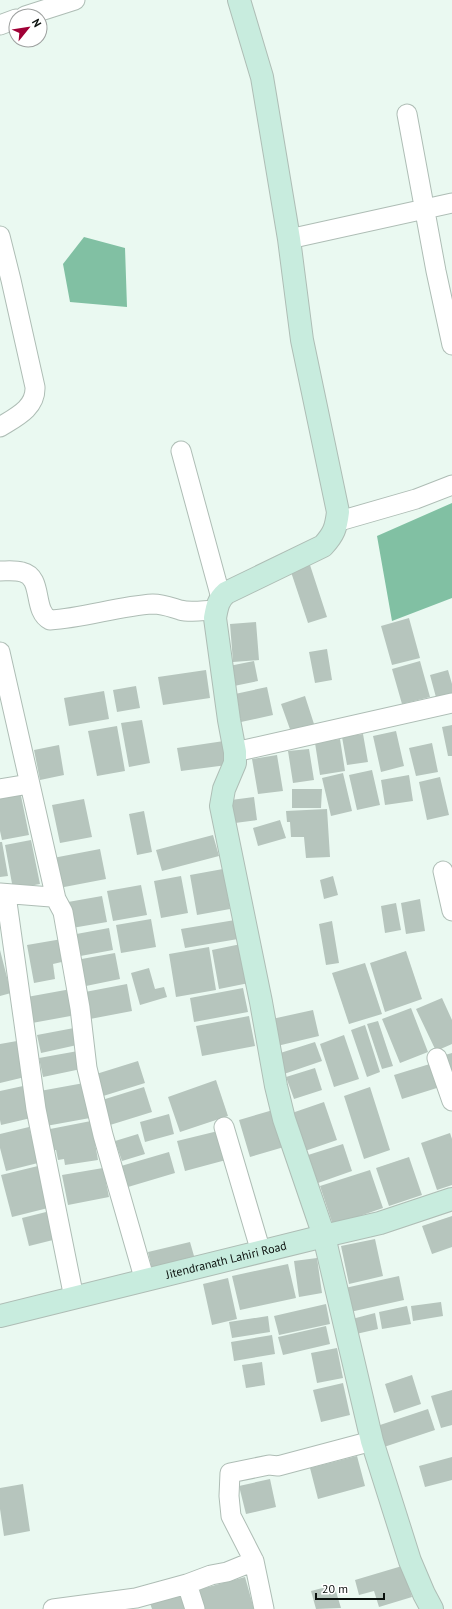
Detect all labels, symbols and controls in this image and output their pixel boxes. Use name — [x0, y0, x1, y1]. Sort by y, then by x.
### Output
north arrow — [8, 8, 48, 48]
text: N — [29, 16, 45, 30]
street label: Jitendranath Lahiri Road — [163, 1238, 288, 1282]
scale bar — [316, 1575, 384, 1601]
text: 20 m — [322, 1581, 348, 1596]

